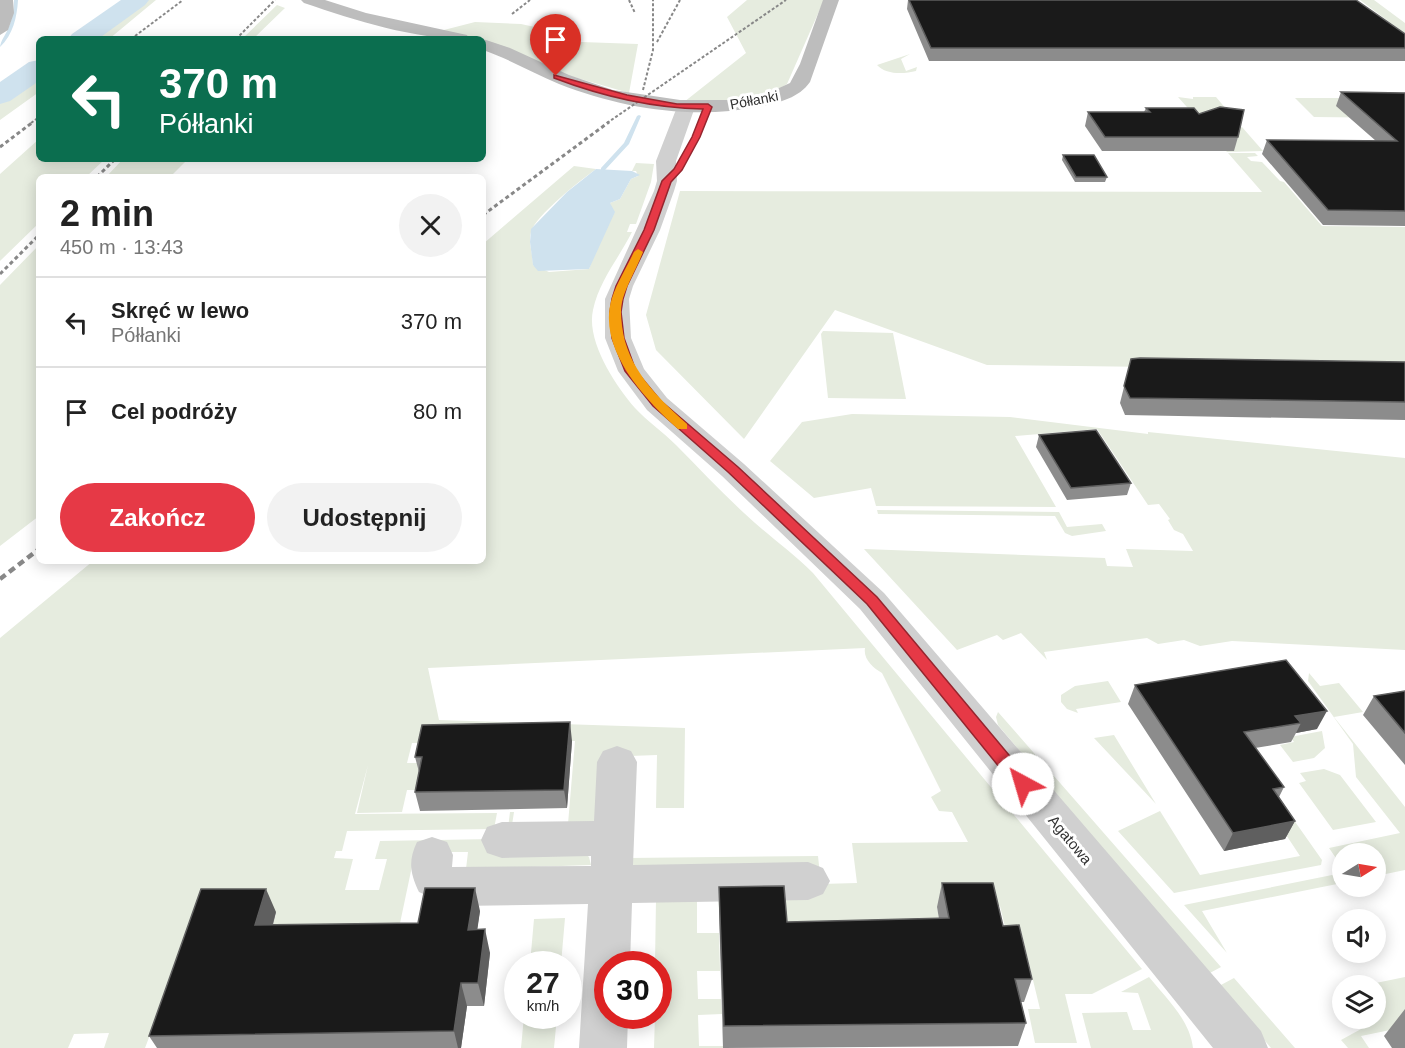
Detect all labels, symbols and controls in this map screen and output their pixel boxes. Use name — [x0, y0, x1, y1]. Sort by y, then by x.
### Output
pin — [530, 14, 581, 76]
icon: arrive — [539, 23, 572, 56]
icon: left — [60, 60, 138, 138]
text: 370 m — [159, 60, 278, 107]
street label: Półłanki — [728, 87, 780, 113]
text: Półłanki — [159, 109, 254, 139]
text: 2 min — [60, 193, 154, 234]
button: close — [399, 194, 462, 257]
text: 450 m · 13:43 — [60, 236, 183, 258]
text: Skręć w lewo — [111, 298, 249, 323]
icon: left — [60, 306, 93, 339]
text: 370 m — [401, 309, 462, 334]
text: Półłanki — [111, 324, 181, 346]
icon: arrive — [60, 396, 93, 429]
text: Cel podróży — [111, 399, 237, 424]
text: 80 m — [413, 399, 462, 424]
button: Zakończ — [60, 483, 255, 552]
button: Udostępnij — [267, 483, 462, 552]
position arrow — [991, 752, 1055, 816]
street label: Agatowa — [1045, 812, 1096, 868]
north arrow — [1332, 843, 1386, 897]
map controls — [1332, 843, 1386, 1029]
button: sound — [1332, 909, 1386, 963]
speed limit sign: 30 — [594, 951, 672, 1029]
text: 27 — [526, 966, 560, 999]
button: layers — [1332, 975, 1386, 1029]
text: km/h — [527, 997, 559, 1014]

